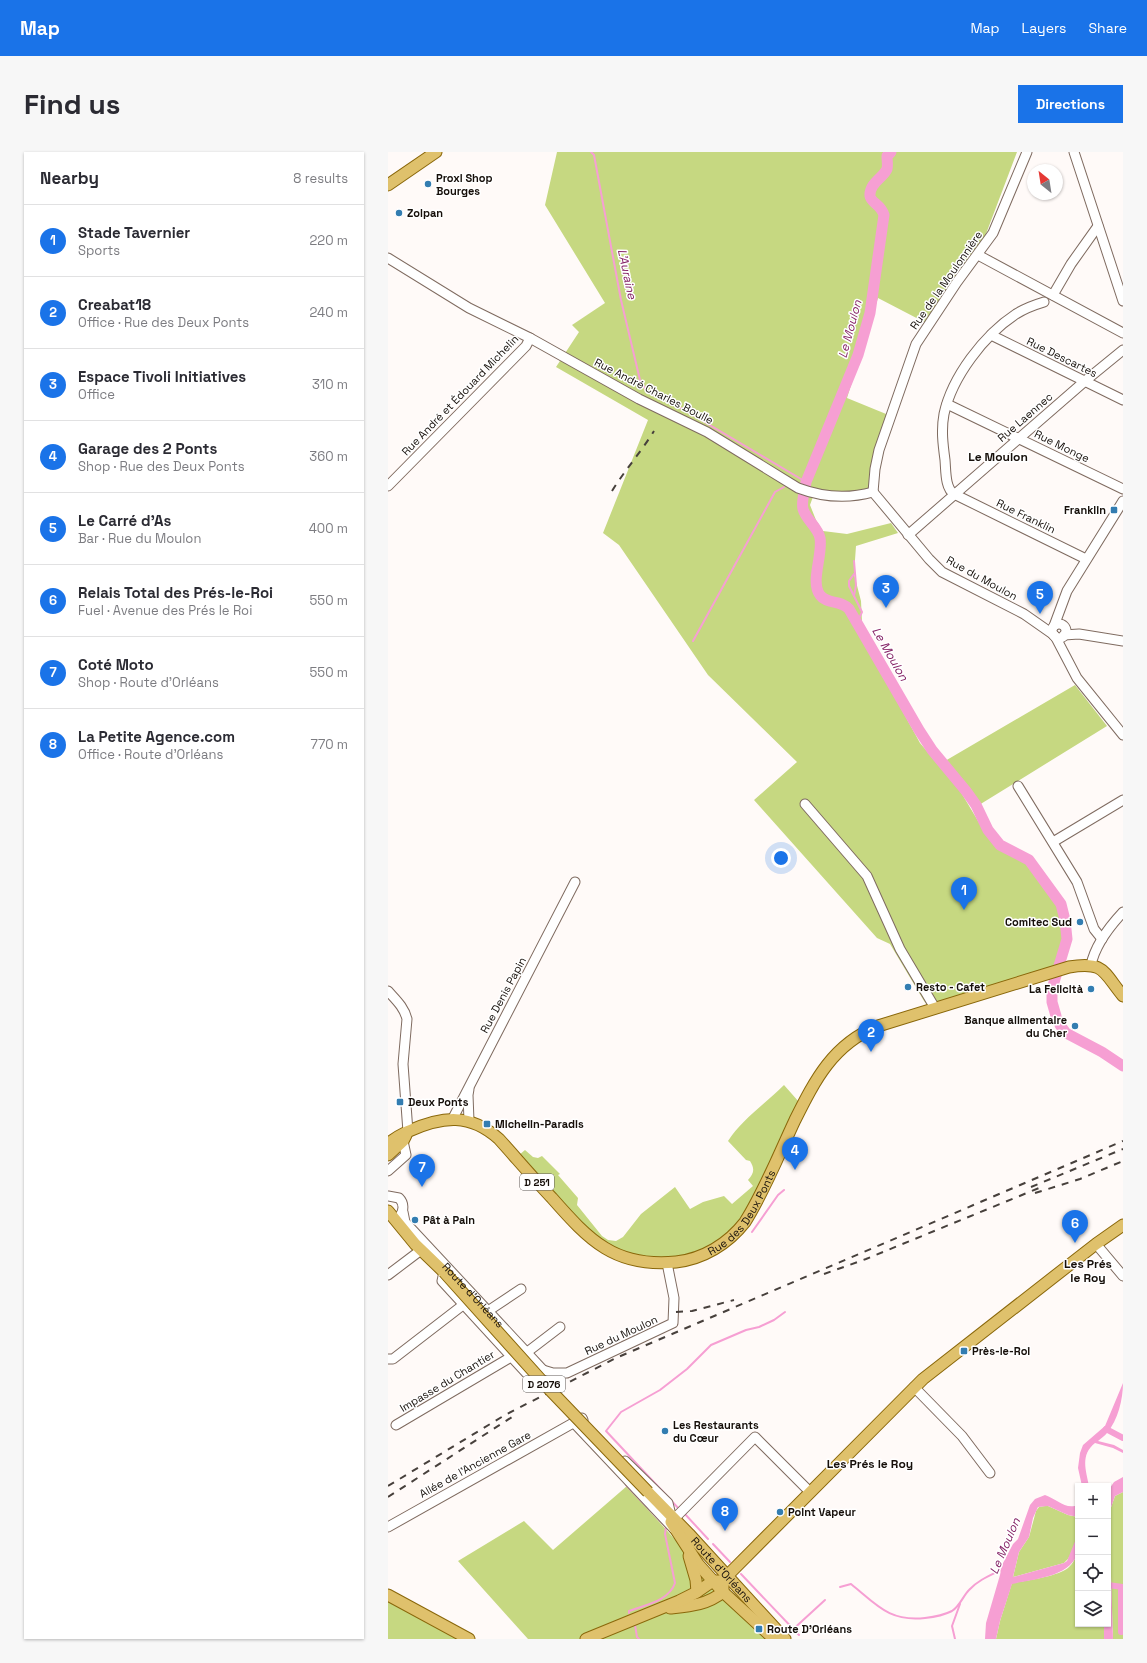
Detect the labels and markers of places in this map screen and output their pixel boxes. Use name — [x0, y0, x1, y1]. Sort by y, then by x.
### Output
place label: Proxi Shop Bourges — [436, 171, 493, 198]
marker: Proxi Shop Bourges — [423, 179, 433, 189]
place label: Zolpan — [407, 206, 443, 220]
marker: Zolpan — [394, 208, 404, 218]
place label: Franklin — [1064, 503, 1106, 517]
marker: Franklin — [1109, 505, 1119, 515]
pin: 3 — [873, 575, 899, 608]
pin: 5 — [1027, 581, 1053, 614]
pin: 1 — [951, 877, 977, 910]
place label: Comitec Sud — [1005, 915, 1072, 929]
marker: Comitec Sud — [1075, 917, 1085, 927]
place label: Resto - Cafet — [916, 980, 985, 994]
marker: Resto - Cafet — [903, 982, 913, 992]
place label: La Felicità — [1029, 982, 1084, 996]
marker: La Felicità — [1086, 984, 1096, 994]
place label: Banque alimentaire du Cher — [964, 1013, 1068, 1040]
pin: 2 — [858, 1019, 884, 1052]
marker: Banque alimentaire du Cher — [1070, 1021, 1080, 1031]
place label: Deux Ponts — [408, 1095, 469, 1109]
marker: Deux Ponts — [395, 1097, 405, 1107]
place label: Michelin-Paradis — [495, 1117, 584, 1131]
marker: Michelin-Paradis — [482, 1119, 492, 1129]
pin: 4 — [782, 1137, 808, 1170]
pin: 7 — [409, 1154, 435, 1187]
pin: 6 — [1062, 1210, 1088, 1243]
place label: Pât à Pain — [423, 1213, 475, 1227]
marker: Pât à Pain — [410, 1215, 420, 1225]
place label: Près-le-Roi — [972, 1344, 1030, 1358]
marker: Près-le-Roi — [959, 1346, 969, 1356]
place label: Les Restaurants du Cœur — [673, 1418, 759, 1445]
marker: Les Restaurants du Cœur — [660, 1426, 670, 1436]
pin: 8 — [712, 1498, 738, 1531]
place label: Point Vapeur — [788, 1505, 856, 1519]
marker: Point Vapeur — [775, 1507, 785, 1517]
place label: Route D'Orléans — [767, 1622, 852, 1636]
marker: Route D'Orléans — [754, 1624, 764, 1634]

